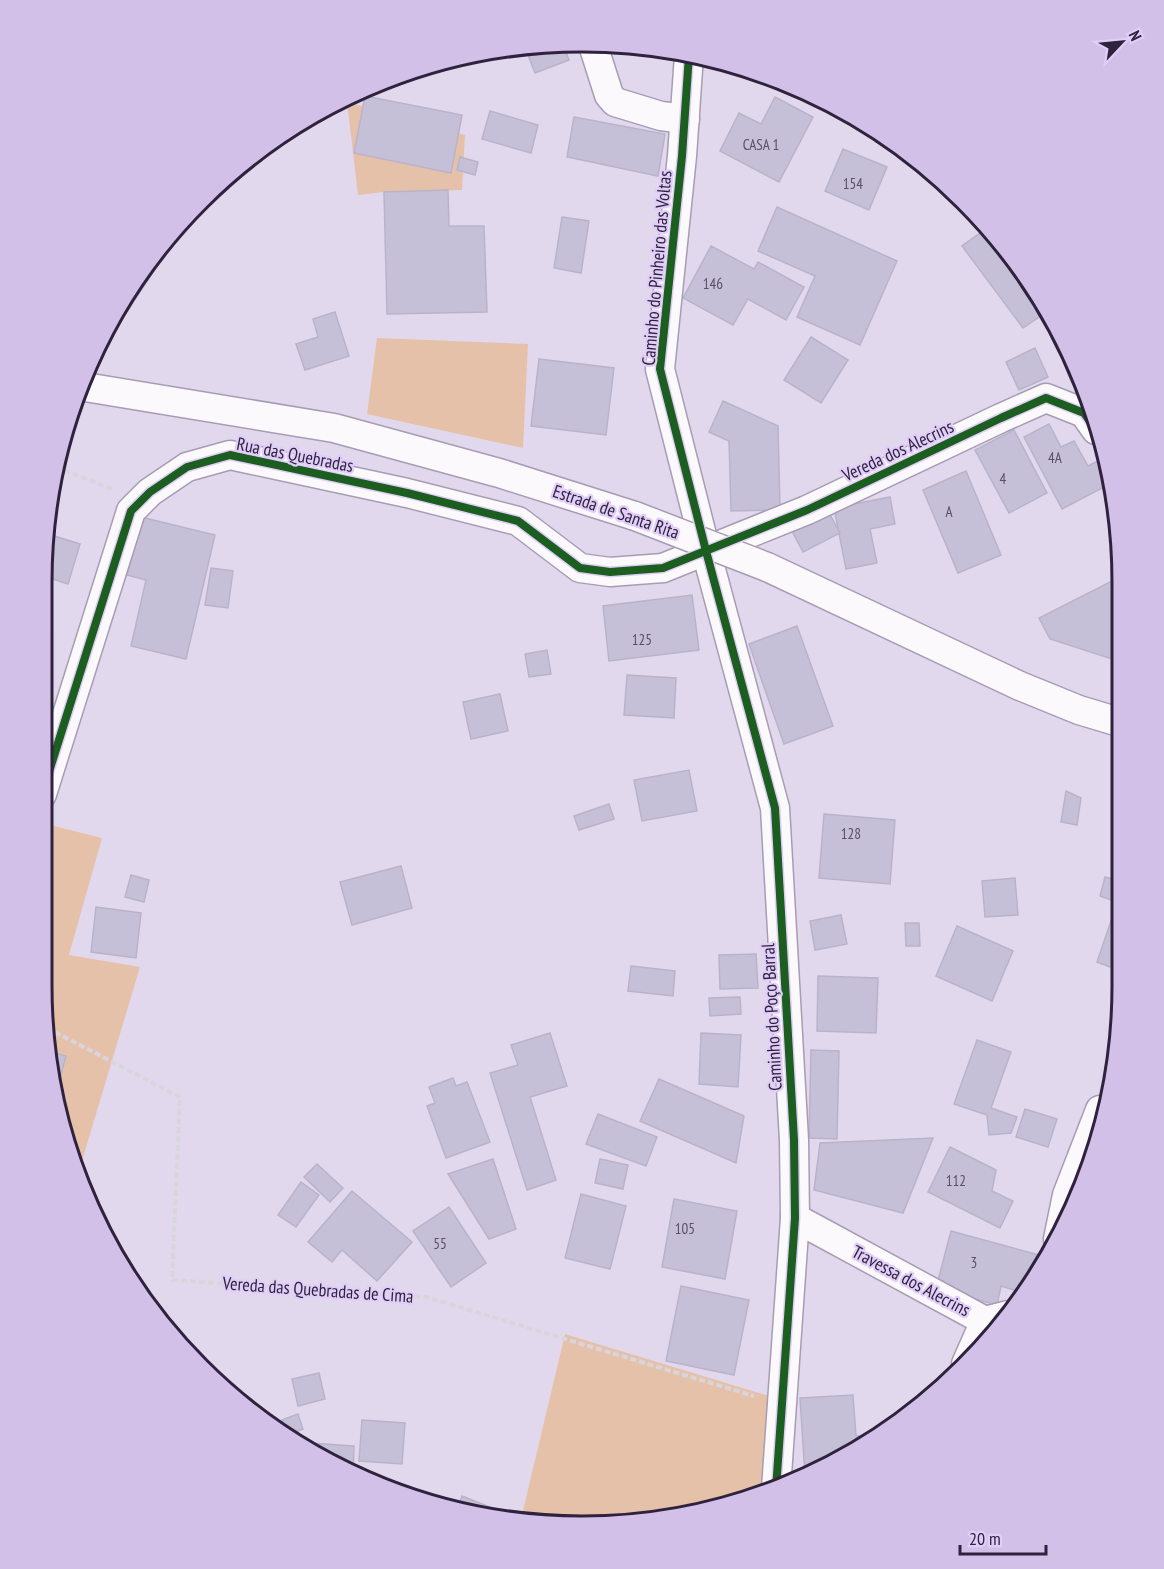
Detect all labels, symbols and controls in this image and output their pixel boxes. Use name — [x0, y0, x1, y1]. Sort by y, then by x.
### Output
north arrow — [1092, 12, 1152, 72]
text: N — [1125, 27, 1146, 44]
house number: CASA 1 — [743, 135, 779, 154]
street label: Caminho do Pinheiro das Voltas — [637, 170, 676, 366]
house number: 154 — [843, 174, 863, 193]
house number: 146 — [703, 274, 723, 293]
street label: Vereda dos Alecrins — [838, 415, 957, 487]
street label: Rua das Quebradas — [235, 432, 355, 477]
house number: 4A — [1048, 448, 1063, 467]
house number: 4 — [1000, 469, 1007, 488]
street label: Estrada de Santa Rita — [550, 479, 682, 544]
house number: A — [945, 502, 953, 521]
house number: 125 — [632, 630, 652, 649]
house number: 128 — [841, 824, 861, 843]
street label: Caminho do Poço Barral — [756, 942, 787, 1091]
house number: 112 — [946, 1171, 966, 1190]
house number: 105 — [675, 1219, 695, 1238]
house number: 55 — [433, 1234, 447, 1253]
street label: Travessa dos Alecrins — [848, 1240, 974, 1321]
house number: 3 — [971, 1253, 977, 1272]
street label: Vereda das Quebradas de Cima — [221, 1271, 414, 1308]
scale bar — [960, 1518, 1046, 1556]
text: 20 m — [969, 1527, 1001, 1550]

